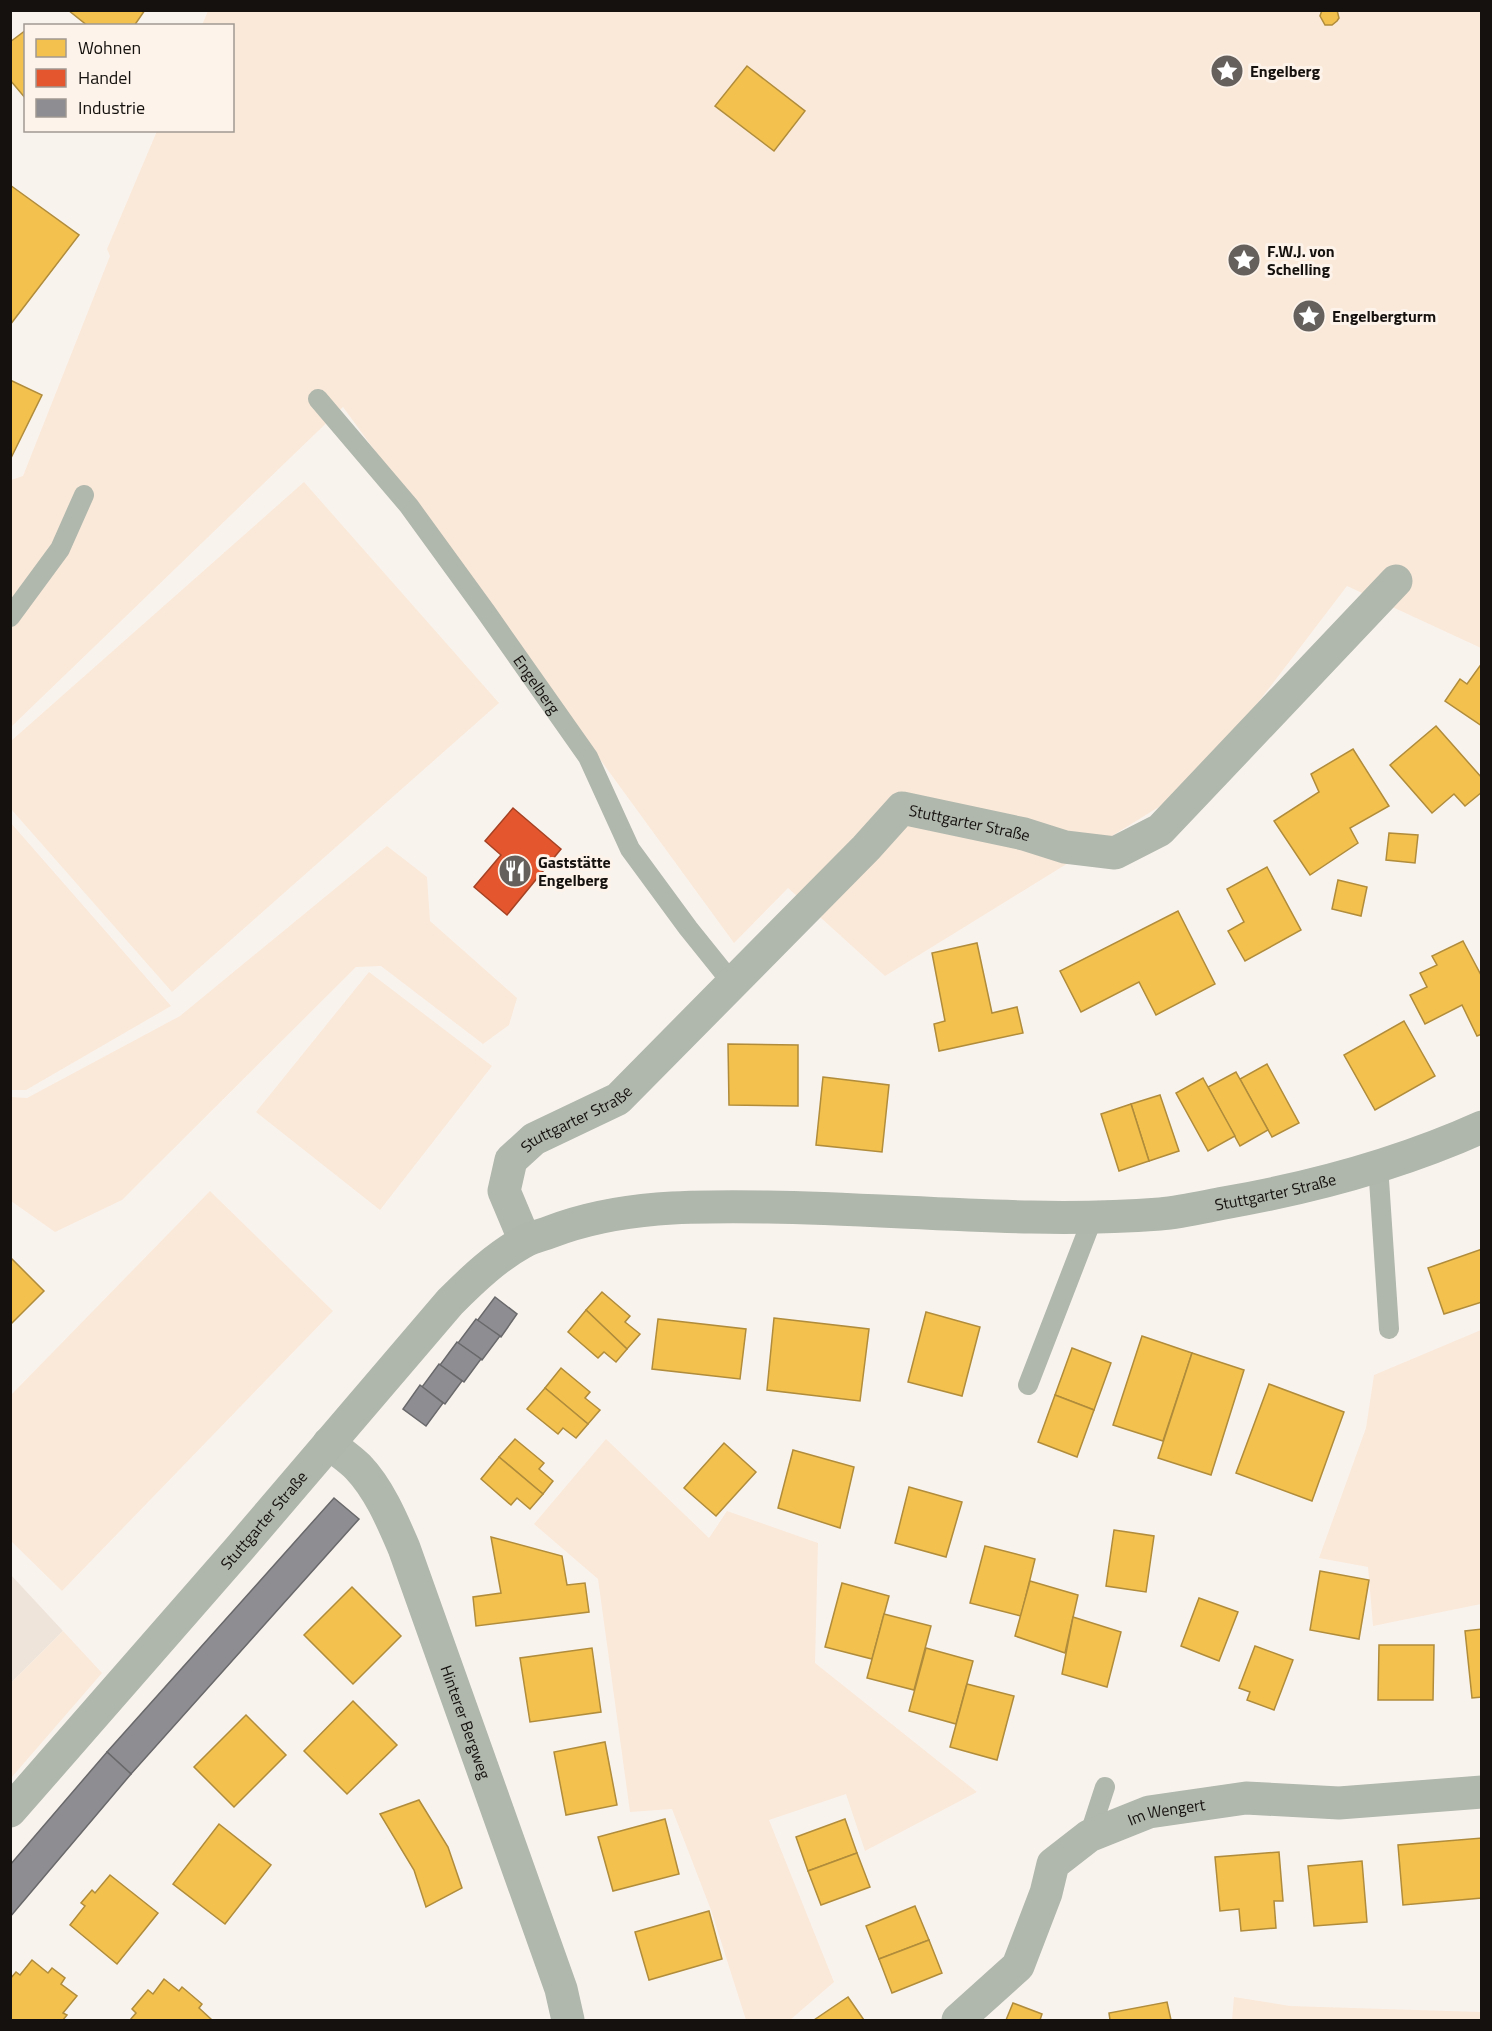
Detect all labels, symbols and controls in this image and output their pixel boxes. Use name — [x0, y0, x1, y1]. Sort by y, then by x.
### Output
legend — [24, 24, 234, 132]
text: Wohnen — [78, 34, 141, 61]
place icon: Engelberg — [1209, 53, 1245, 89]
place label: Engelberg — [1250, 59, 1321, 83]
text: Handel — [78, 64, 132, 91]
text: Industrie — [78, 94, 145, 121]
place label: F.W.J. von Schelling — [1267, 239, 1335, 281]
place icon: F.W.J. von Schelling — [1226, 242, 1262, 278]
place icon: Engelbergturm — [1291, 298, 1327, 334]
place label: Engelbergturm — [1332, 304, 1436, 328]
street label: Engelberg — [508, 650, 566, 719]
street label: Stuttgarter Straße — [907, 798, 1034, 847]
place label: Gaststätte Engelberg — [538, 850, 611, 892]
restaurant icon: Gaststätte Engelberg — [497, 853, 533, 889]
street label: Stuttgarter Straße — [515, 1079, 637, 1158]
street label: Stuttgarter Straße — [1213, 1167, 1339, 1217]
street label: Stuttgarter Straße — [214, 1465, 313, 1575]
street label: Hinterer Bergweg — [435, 1662, 497, 1782]
street label: Im Wengert — [1124, 1792, 1207, 1831]

